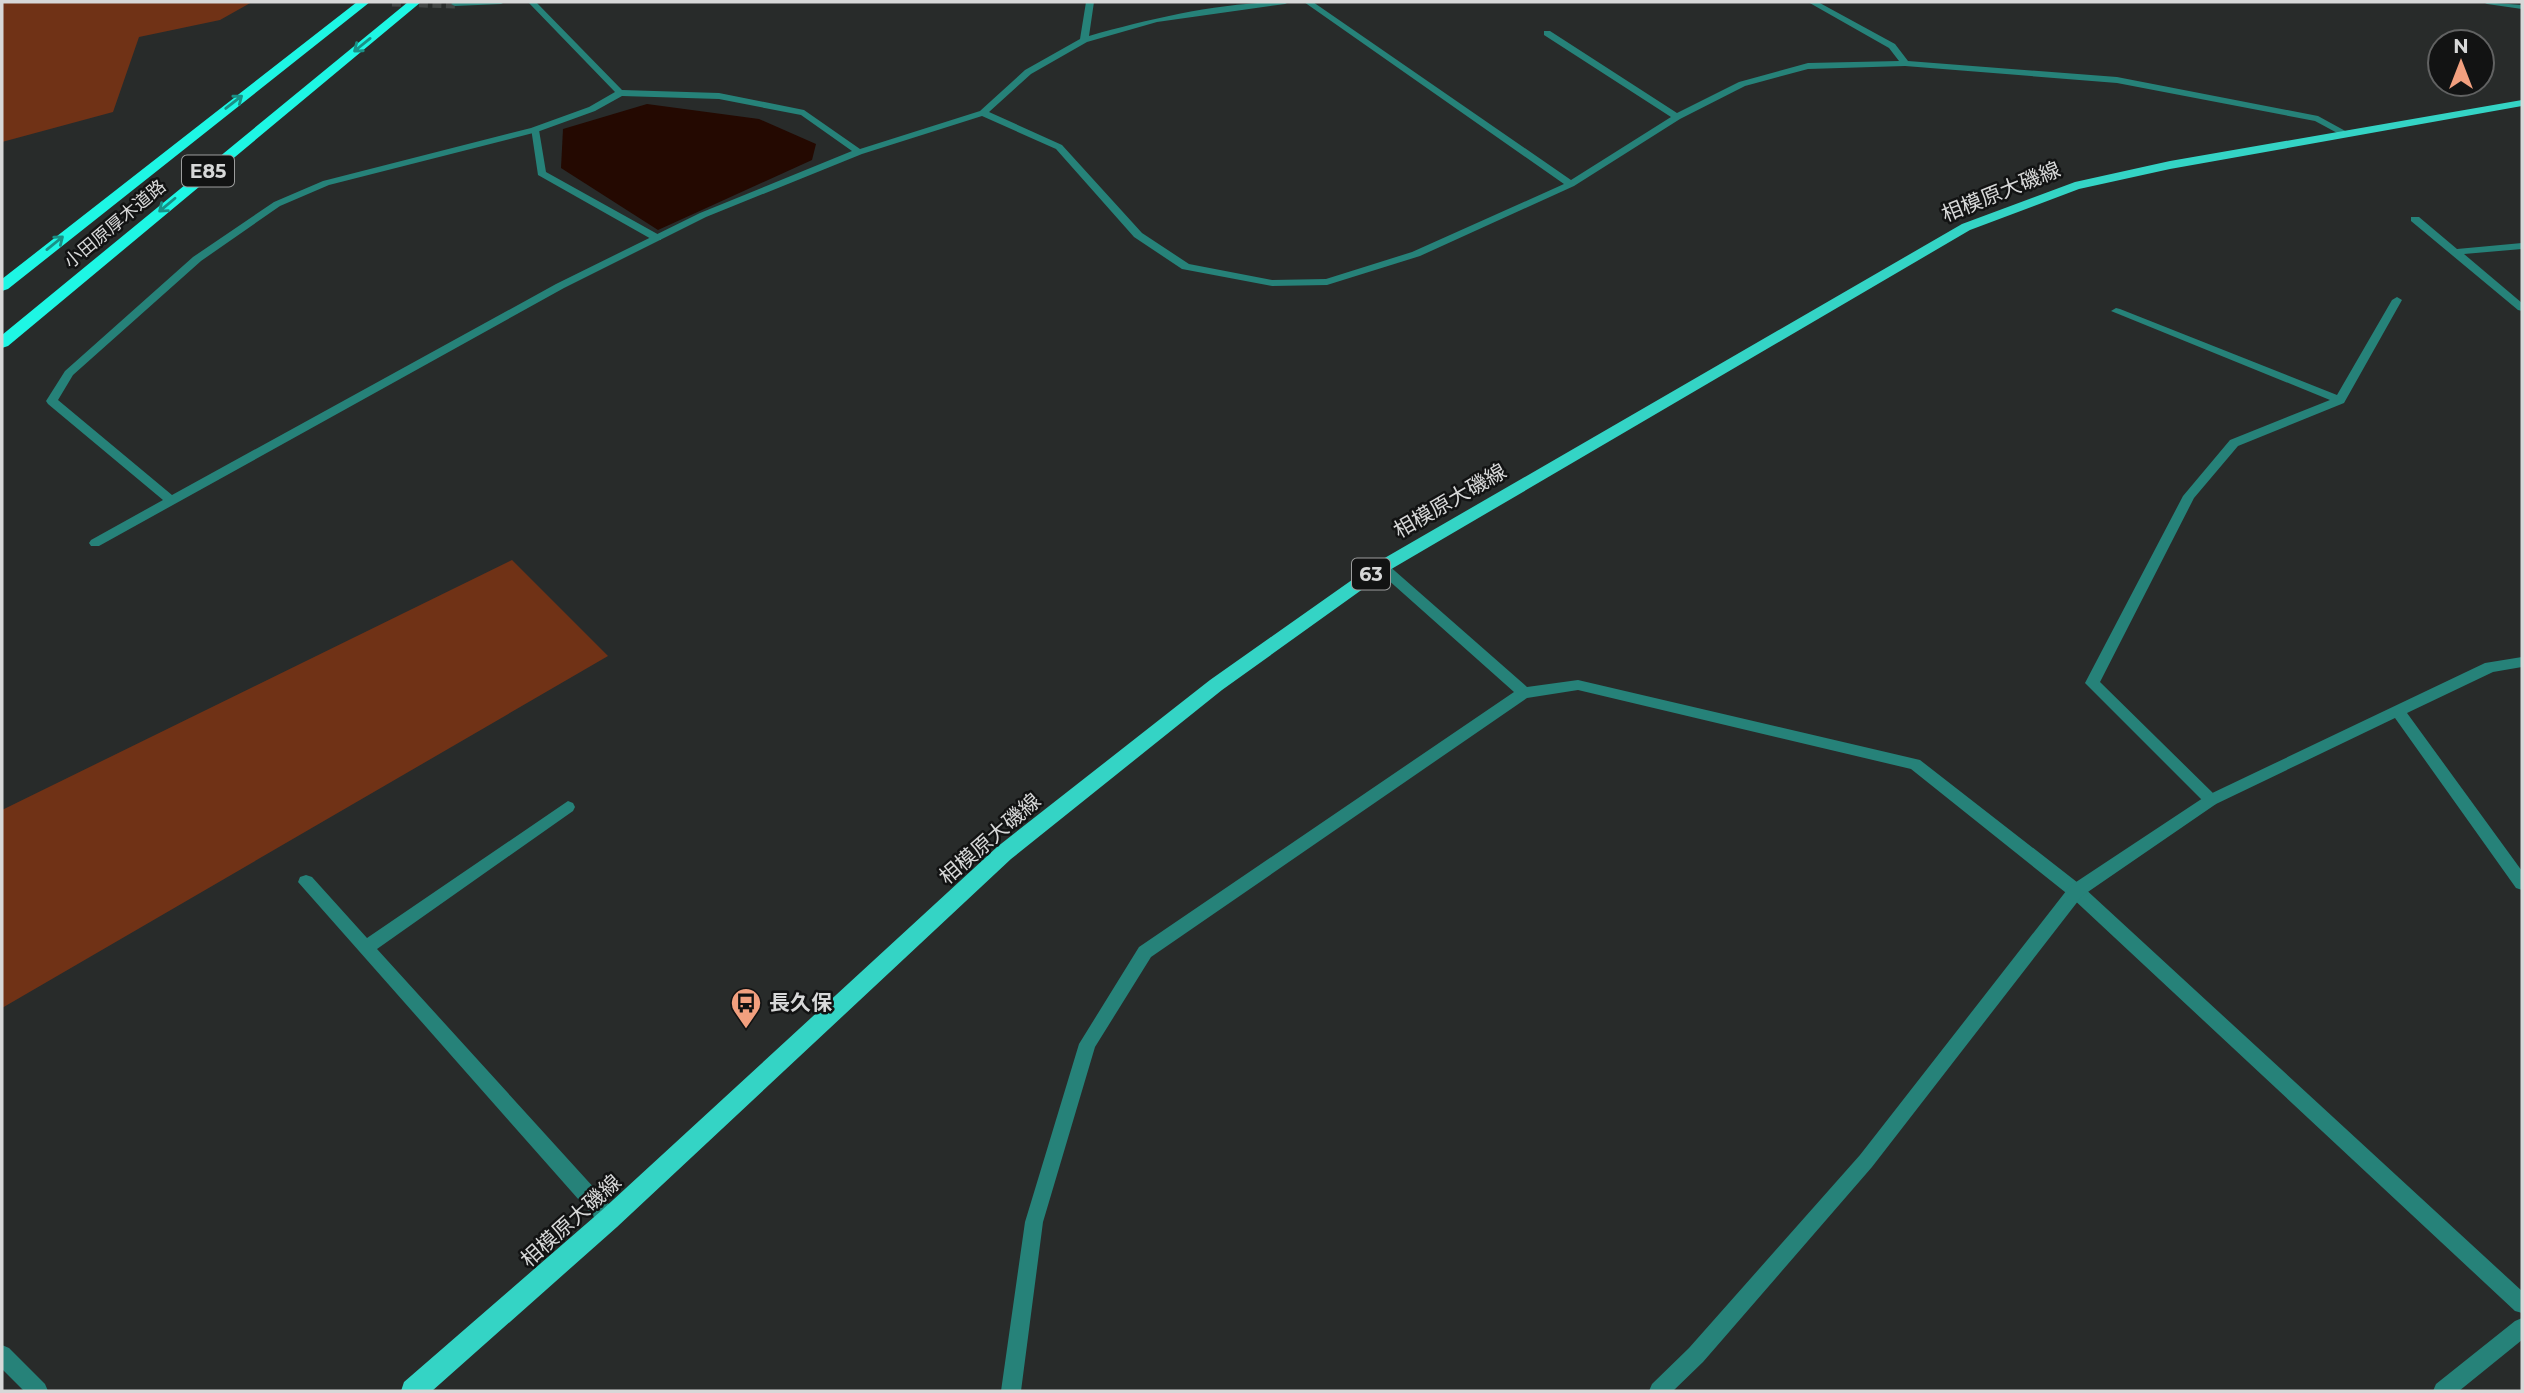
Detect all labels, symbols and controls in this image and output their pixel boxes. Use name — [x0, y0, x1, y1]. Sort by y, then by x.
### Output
north arrow — [2426, 28, 2496, 98]
text: N — [2453, 35, 2469, 58]
one-way arrow — [354, 37, 372, 53]
one-way arrow — [224, 95, 242, 110]
road number: E85 — [182, 155, 234, 186]
street label: 相模原大磯線 — [1938, 156, 2064, 227]
street label: 小田原厚木道路 — [60, 175, 170, 273]
one-way arrow — [159, 197, 177, 213]
one-way arrow — [46, 236, 64, 251]
street label: 相模原大磯線 — [1389, 458, 1511, 543]
road number: 63 — [1352, 558, 1390, 590]
street label: 相模原大磯線 — [934, 788, 1045, 889]
bus stop icon: 長久保 — [729, 986, 763, 1030]
place label: 長久保 — [769, 990, 833, 1015]
street label: 相模原大磯線 — [515, 1169, 626, 1272]

